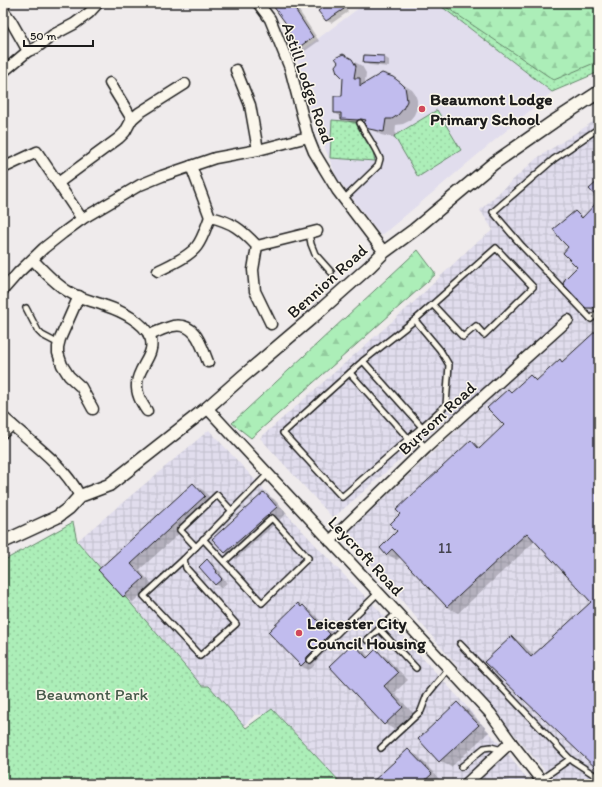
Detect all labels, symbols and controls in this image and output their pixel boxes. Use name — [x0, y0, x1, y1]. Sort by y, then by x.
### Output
street label: Astill Lodge Road — [278, 20, 338, 147]
scale bar — [24, 22, 93, 48]
text: 50 m — [30, 29, 56, 43]
place label: Beaumont Lodge Primary School — [430, 89, 553, 130]
marker: Beaumont Lodge Primary School — [417, 104, 427, 114]
street label: Bennion Road — [283, 239, 372, 322]
street label: Bursom Road — [394, 377, 480, 459]
street label: Leycroft Road — [324, 512, 408, 600]
house number: 11 — [438, 539, 452, 557]
place label: Leicester City Council Housing — [307, 613, 426, 654]
marker: Leicester City Council Housing — [294, 628, 304, 638]
park label: Beaumont Park — [36, 684, 149, 704]

